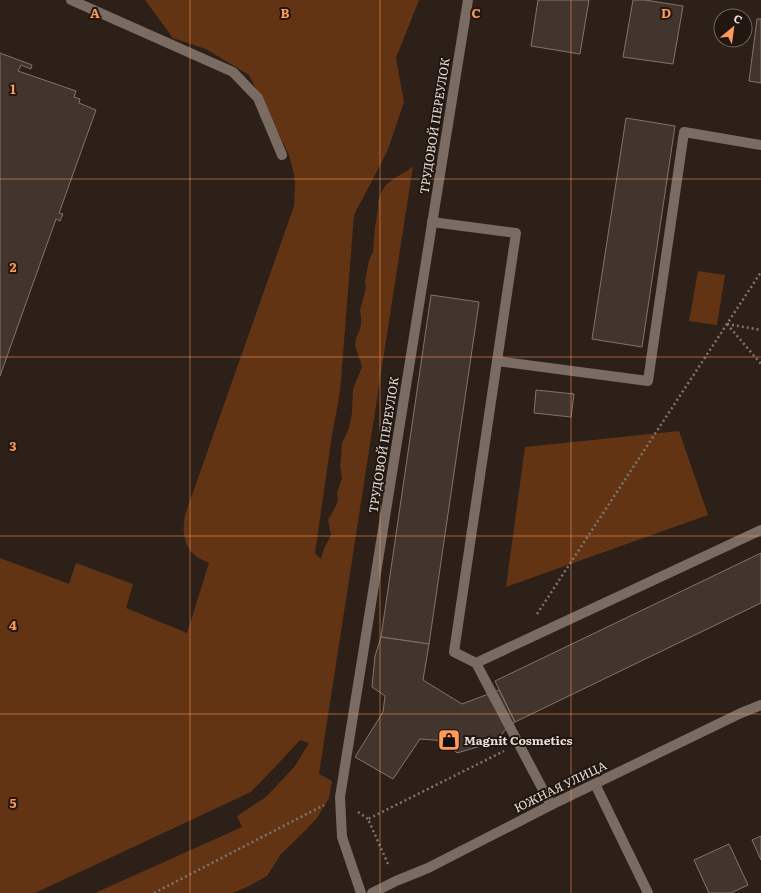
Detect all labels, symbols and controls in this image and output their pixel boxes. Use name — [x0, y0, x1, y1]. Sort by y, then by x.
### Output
text: A — [90, 3, 100, 22]
text: B — [281, 3, 290, 22]
text: C — [471, 3, 481, 22]
text: D — [661, 3, 671, 22]
north arrow — [713, 8, 753, 48]
text: С — [731, 9, 746, 27]
street label: ТРУДОВОЙ ПЕРЕУЛОК — [414, 56, 454, 195]
text: 1 — [10, 79, 16, 98]
text: 2 — [10, 257, 17, 276]
street label: ТРУДОВОЙ ПЕРЕУЛОК — [363, 375, 403, 514]
text: 3 — [9, 436, 17, 455]
text: 4 — [9, 615, 17, 634]
shop icon: Magnit Cosmetics — [436, 727, 462, 753]
place label: Magnit Cosmetics — [464, 731, 572, 749]
street label: ЮЖНАЯ УЛИЦА — [511, 756, 610, 816]
text: 5 — [9, 793, 17, 812]

